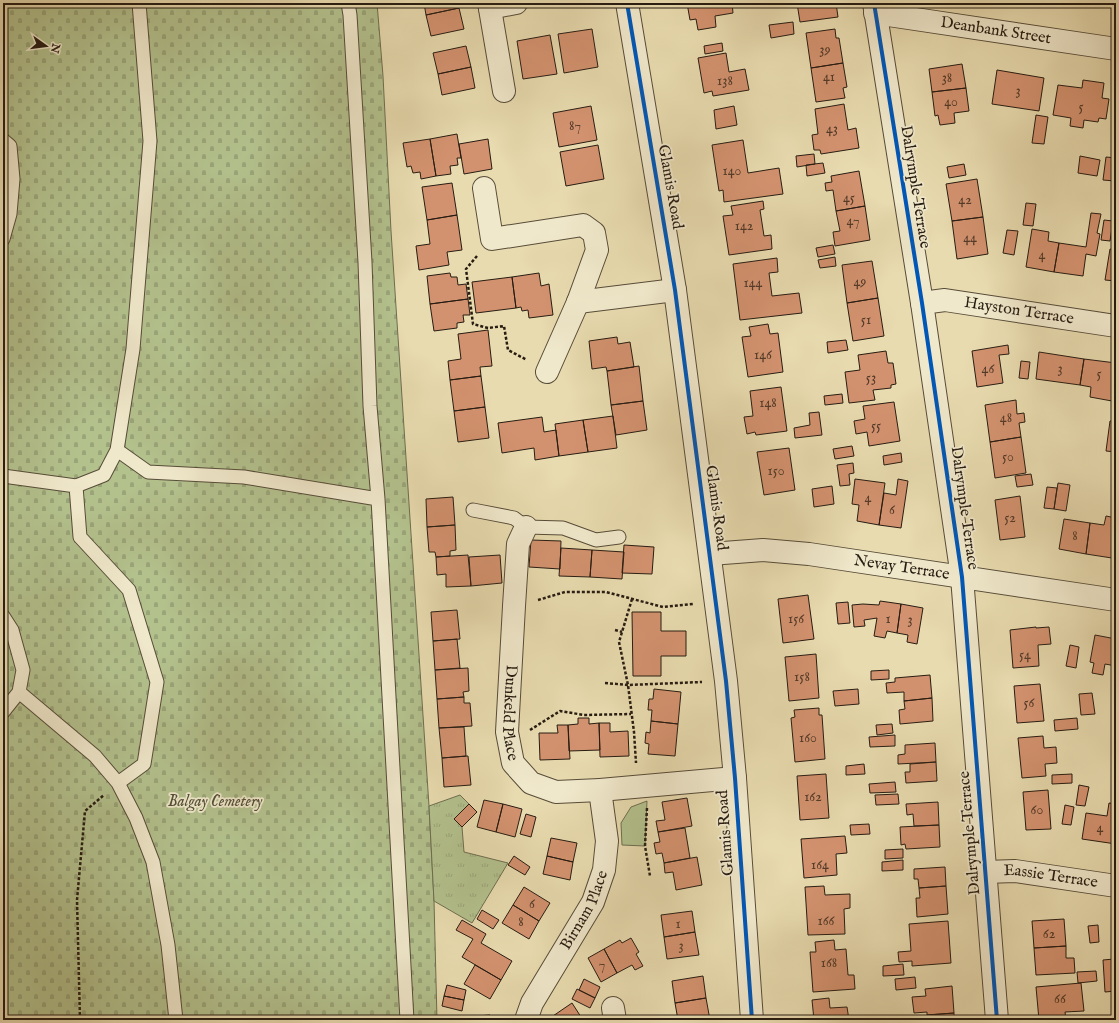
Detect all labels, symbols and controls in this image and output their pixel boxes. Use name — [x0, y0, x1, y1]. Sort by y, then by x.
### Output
street label: Deanbank Street — [939, 13, 1053, 49]
north arrow — [26, 26, 66, 66]
text: N — [47, 41, 63, 55]
house number: 39 — [819, 41, 831, 59]
house number: 41 — [823, 68, 835, 86]
house number: 38 — [942, 69, 952, 87]
house number: 138 — [717, 72, 733, 90]
house number: 3 — [1015, 82, 1021, 100]
house number: 40 — [944, 93, 958, 111]
house number: 5 — [1078, 98, 1084, 116]
house number: 87 — [569, 117, 581, 135]
house number: 43 — [826, 120, 838, 138]
street label: Dalrymple Terrace — [895, 124, 935, 250]
street label: Glamis Road — [653, 143, 687, 232]
house number: 140 — [723, 162, 742, 180]
house number: 45 — [843, 189, 855, 207]
house number: 42 — [958, 191, 972, 209]
house number: 47 — [847, 212, 859, 230]
house number: 142 — [735, 217, 754, 235]
house number: 44 — [963, 229, 977, 247]
house number: 4 — [1039, 246, 1046, 264]
house number: 49 — [854, 273, 866, 291]
house number: 144 — [744, 274, 763, 292]
street label: Hayston Terrace — [963, 293, 1075, 329]
house number: 51 — [861, 311, 871, 329]
house number: 146 — [754, 346, 773, 364]
house number: 46 — [982, 360, 995, 378]
house number: 3 — [1057, 360, 1063, 378]
house number: 5 — [1096, 365, 1102, 383]
house number: 53 — [866, 369, 876, 387]
house number: 148 — [759, 394, 777, 412]
house number: 48 — [1000, 409, 1012, 427]
house number: 55 — [871, 417, 881, 435]
street label: Dalrymple Terrace — [945, 445, 983, 571]
house number: 50 — [1002, 448, 1014, 466]
house number: 150 — [767, 462, 785, 480]
street label: Glamis Road — [700, 464, 732, 552]
house number: 4 — [865, 489, 872, 507]
house number: 6 — [889, 501, 896, 519]
house number: 52 — [1004, 509, 1016, 527]
house number: 8 — [1072, 527, 1078, 545]
street label: Nevay Terrace — [852, 551, 951, 585]
house number: 156 — [788, 610, 805, 628]
house number: 1 — [885, 610, 891, 628]
house number: 3 — [907, 611, 913, 629]
house number: 54 — [1019, 646, 1031, 664]
street label: Dunkeld Place — [497, 664, 522, 763]
house number: 158 — [794, 668, 810, 686]
house number: 56 — [1024, 694, 1036, 712]
house number: 160 — [799, 729, 817, 747]
street label: Dalrymple Terrace — [955, 770, 985, 896]
house number: 162 — [804, 788, 822, 806]
street label: Glamis Road — [713, 789, 739, 877]
park label: Balgay Cemetery — [168, 792, 263, 812]
house number: 60 — [1031, 801, 1044, 819]
house number: 4 — [1097, 819, 1104, 837]
house number: 164 — [811, 856, 829, 874]
street label: Eassie Terrace — [1003, 861, 1099, 893]
street label: Birnam Place — [556, 868, 613, 954]
house number: 6 — [529, 895, 536, 913]
house number: 166 — [817, 912, 836, 930]
house number: 8 — [518, 913, 524, 931]
house number: 1 — [675, 915, 681, 933]
house number: 62 — [1043, 925, 1056, 943]
house number: 3 — [678, 937, 684, 955]
house number: 168 — [821, 954, 837, 972]
house number: 7 — [599, 956, 605, 974]
house number: 66 — [1054, 990, 1067, 1008]

